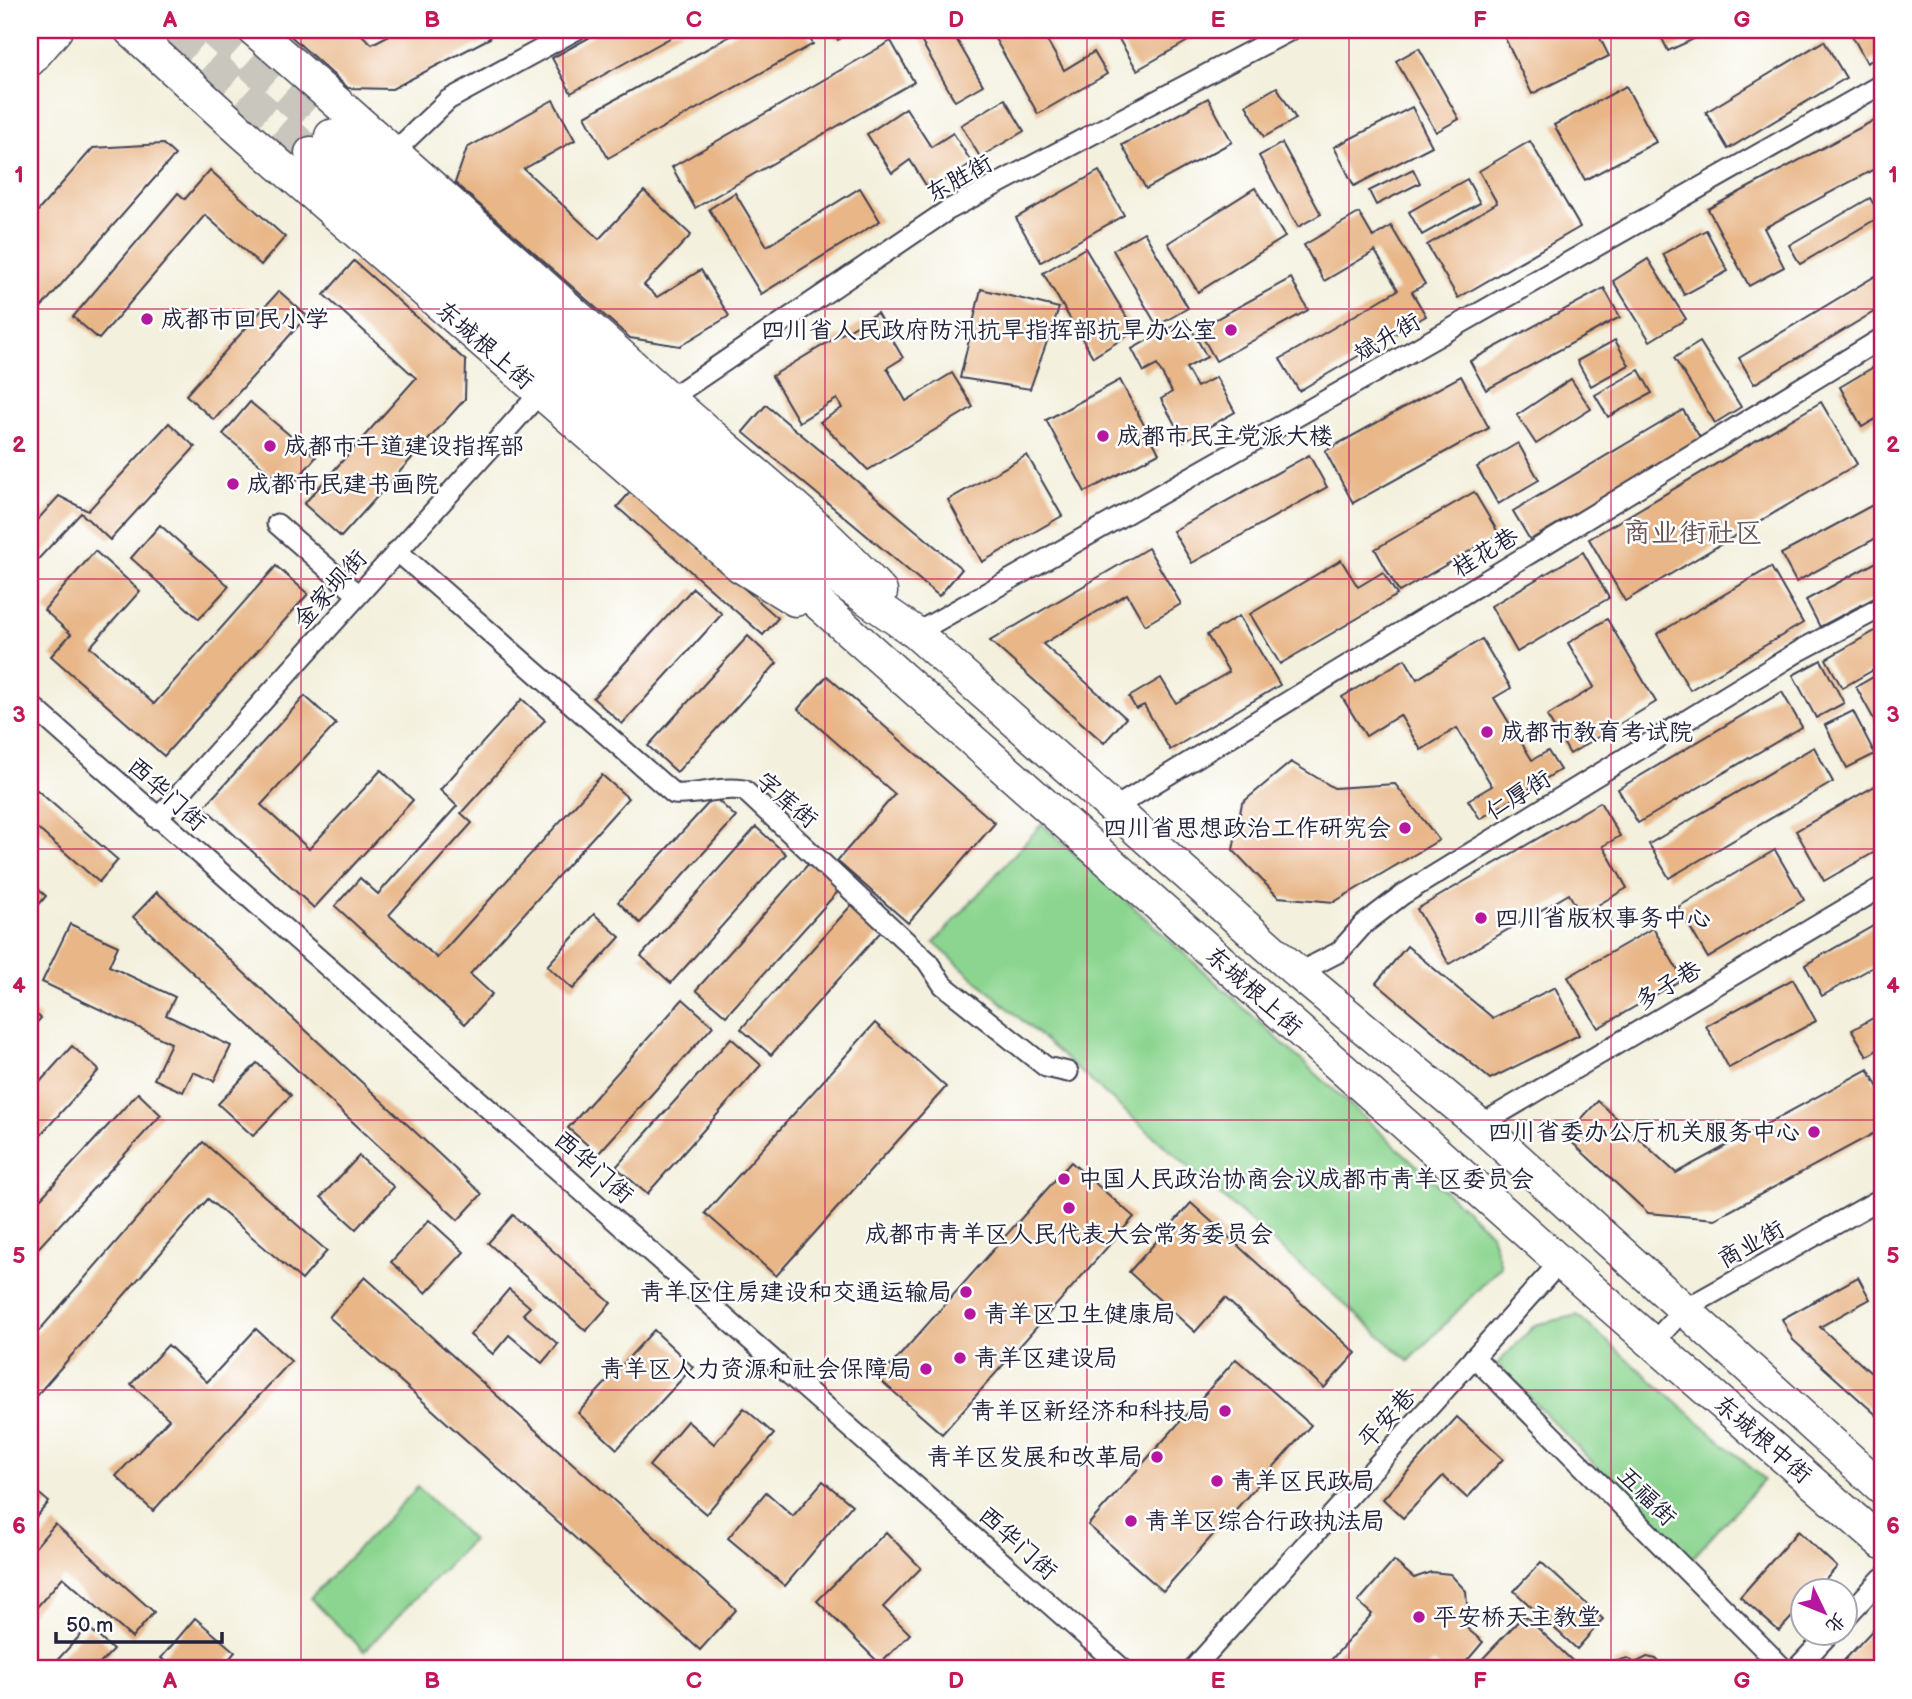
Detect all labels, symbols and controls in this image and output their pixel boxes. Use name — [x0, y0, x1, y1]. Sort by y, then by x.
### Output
text: A — [162, 6, 178, 34]
text: B — [424, 6, 440, 34]
text: C — [686, 6, 702, 34]
text: D — [948, 6, 964, 34]
text: E — [1211, 6, 1226, 34]
text: F — [1473, 6, 1487, 34]
text: G — [1734, 6, 1751, 34]
street label: 东胜街 — [921, 148, 998, 209]
text: 1 — [14, 161, 24, 189]
text: 1 — [1888, 161, 1898, 189]
street label: 东城根上街 — [430, 295, 539, 396]
place label: 成都市回民小学 — [161, 305, 329, 334]
street label: 斌升街 — [1349, 307, 1426, 368]
marker: 成都市回民小学 — [139, 311, 155, 327]
place label: 四川省人民政府防汛抗旱指挥部抗旱办公室 — [761, 316, 1217, 345]
marker: 四川省人民政府防汛抗旱指挥部抗旱办公室 — [1223, 322, 1239, 338]
place label: 成都市民主党派大楼 — [1117, 422, 1333, 451]
marker: 成都市民主党派大楼 — [1095, 428, 1111, 444]
text: 2 — [12, 431, 26, 459]
text: 2 — [1886, 431, 1900, 459]
place label: 成都市干道建设指挥部 — [284, 432, 524, 461]
marker: 成都市干道建设指挥部 — [262, 438, 278, 454]
place label: 成都市民建书画院 — [247, 470, 439, 499]
marker: 成都市民建书画院 — [225, 476, 241, 492]
district label: 商业街社区 — [1623, 517, 1763, 550]
street label: 桂花巷 — [1447, 521, 1524, 583]
street label: 金家坝街 — [287, 544, 373, 635]
text: 3 — [12, 701, 26, 729]
text: 3 — [1886, 701, 1900, 729]
place label: 成都市教育考试院 — [1501, 718, 1693, 747]
marker: 成都市教育考试院 — [1479, 724, 1495, 740]
street label: 西华门街 — [121, 751, 212, 837]
street label: 仁厚街 — [1480, 764, 1556, 827]
street label: 字库街 — [750, 766, 824, 835]
place label: 四川省思想政治工作研究会 — [1103, 814, 1391, 843]
marker: 四川省思想政治工作研究会 — [1397, 820, 1413, 836]
place label: 四川省版权事务中心 — [1495, 904, 1711, 933]
marker: 四川省版权事务中心 — [1473, 910, 1489, 926]
street label: 东城根上街 — [1199, 940, 1308, 1042]
street label: 多子巷 — [1630, 954, 1707, 1016]
text: 4 — [12, 972, 26, 1000]
text: 4 — [1886, 972, 1900, 1000]
place label: 四川省委办公厅机关服务中心 — [1488, 1118, 1800, 1147]
marker: 四川省委办公厅机关服务中心 — [1806, 1124, 1822, 1140]
street label: 西华门街 — [548, 1125, 639, 1210]
place label: 中国人民政治协商会议成都市青羊区委员会 — [1078, 1165, 1534, 1194]
marker: 中国人民政治协商会议成都市青羊区委员会 — [1056, 1171, 1072, 1187]
marker: 成都市青羊区人民代表大会常务委员会 — [1061, 1200, 1077, 1216]
street label: 商业街 — [1713, 1214, 1790, 1275]
place label: 成都市青羊区人民代表大会常务委员会 — [865, 1220, 1273, 1249]
text: 5 — [12, 1242, 26, 1270]
text: 5 — [1886, 1242, 1900, 1270]
place label: 青羊区住房建设和交通运输局 — [640, 1278, 952, 1307]
marker: 青羊区住房建设和交通运输局 — [958, 1284, 974, 1300]
place label: 青羊区卫生健康局 — [984, 1300, 1176, 1329]
marker: 青羊区卫生健康局 — [962, 1306, 978, 1322]
place label: 青羊区建设局 — [974, 1344, 1118, 1373]
marker: 青羊区建设局 — [952, 1350, 968, 1366]
place label: 青羊区人力资源和社会保障局 — [600, 1355, 912, 1384]
marker: 青羊区人力资源和社会保障局 — [918, 1361, 934, 1377]
street label: 平安巷 — [1353, 1382, 1422, 1455]
street label: 东城根中街 — [1708, 1389, 1817, 1490]
place label: 青羊区新经济和科技局 — [971, 1397, 1211, 1426]
marker: 青羊区新经济和科技局 — [1217, 1403, 1233, 1419]
place label: 青羊区发展和改革局 — [927, 1443, 1143, 1472]
marker: 青羊区发展和改革局 — [1149, 1449, 1165, 1465]
street label: 五福街 — [1611, 1461, 1682, 1532]
place label: 青羊区民政局 — [1231, 1467, 1375, 1496]
marker: 青羊区民政局 — [1209, 1473, 1225, 1489]
street label: 西华门街 — [972, 1500, 1063, 1586]
place label: 青羊区综合行政执法局 — [1145, 1507, 1385, 1536]
text: 6 — [12, 1512, 26, 1540]
text: 6 — [1886, 1512, 1900, 1540]
marker: 青羊区综合行政执法局 — [1123, 1513, 1139, 1529]
north arrow — [1790, 1576, 1860, 1646]
scale bar — [56, 1601, 222, 1645]
place label: 平安桥天主教堂 — [1433, 1603, 1601, 1632]
text: 北 — [1820, 1608, 1850, 1637]
marker: 平安桥天主教堂 — [1411, 1609, 1427, 1625]
text: 50 m — [66, 1613, 113, 1638]
text: A — [162, 1667, 178, 1695]
text: B — [424, 1667, 440, 1695]
text: C — [686, 1667, 702, 1695]
text: D — [948, 1667, 964, 1695]
text: E — [1211, 1667, 1226, 1695]
text: F — [1473, 1667, 1487, 1695]
text: G — [1734, 1667, 1751, 1695]

